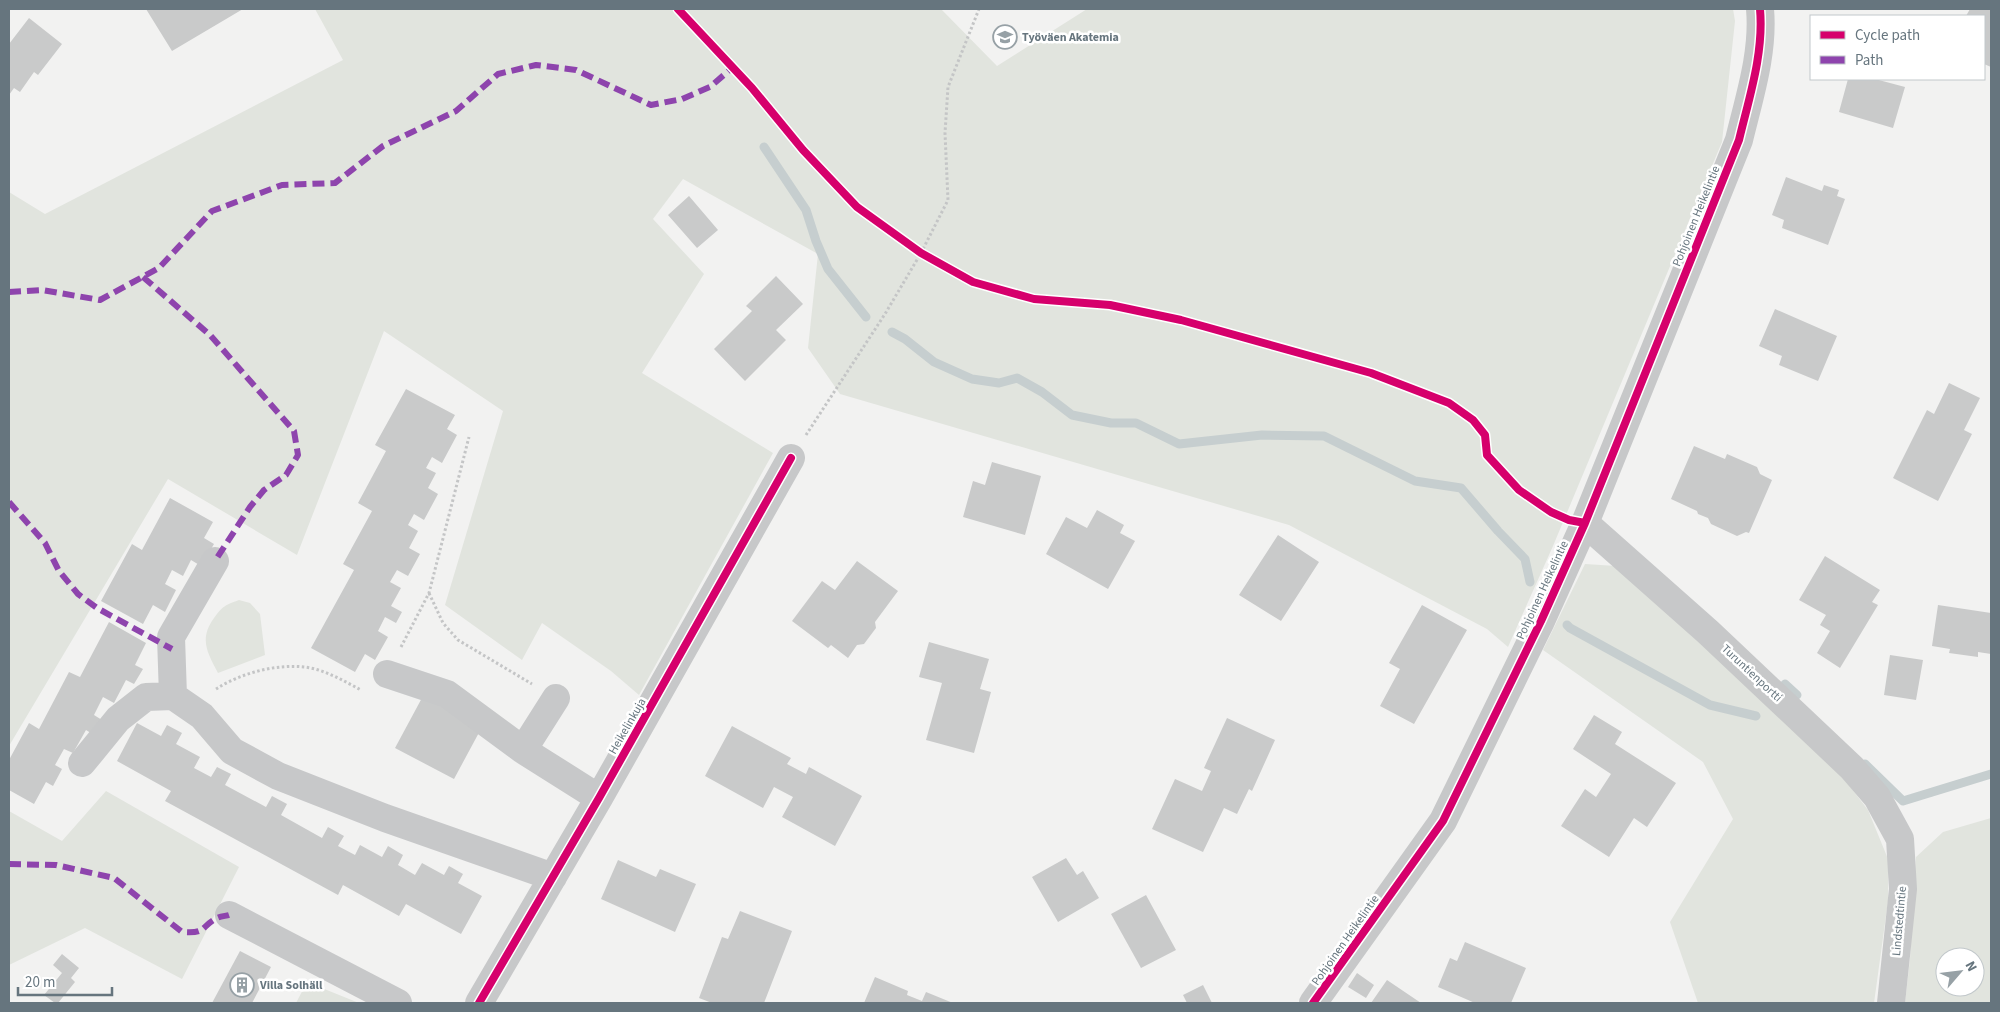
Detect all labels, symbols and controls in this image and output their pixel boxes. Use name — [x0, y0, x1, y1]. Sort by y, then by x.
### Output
legend — [1810, 15, 1985, 80]
school or university icon: Työväen Akatemia — [992, 24, 1018, 50]
text: Cycle path — [1855, 25, 1920, 46]
place label: Työväen Akatemia — [1022, 29, 1119, 46]
text: Path — [1855, 50, 1883, 71]
street label: Pohjoinen Heikelintie — [1668, 163, 1724, 269]
street label: Pohjoinen Heikelintie — [1512, 538, 1573, 642]
street label: Turuntienportti — [1718, 641, 1786, 706]
street label: Heikelinkuja — [604, 695, 650, 757]
street label: Lindstedtintie — [1888, 885, 1911, 957]
street label: Pohjoinen Heikelintie — [1308, 891, 1383, 989]
north arrow — [1935, 947, 1985, 997]
text: N — [1960, 958, 1982, 975]
scale bar — [18, 964, 111, 996]
text: 20 m — [25, 972, 55, 993]
building icon: Villa Solhäll — [229, 972, 255, 998]
place label: Villa Solhäll — [259, 977, 323, 994]

